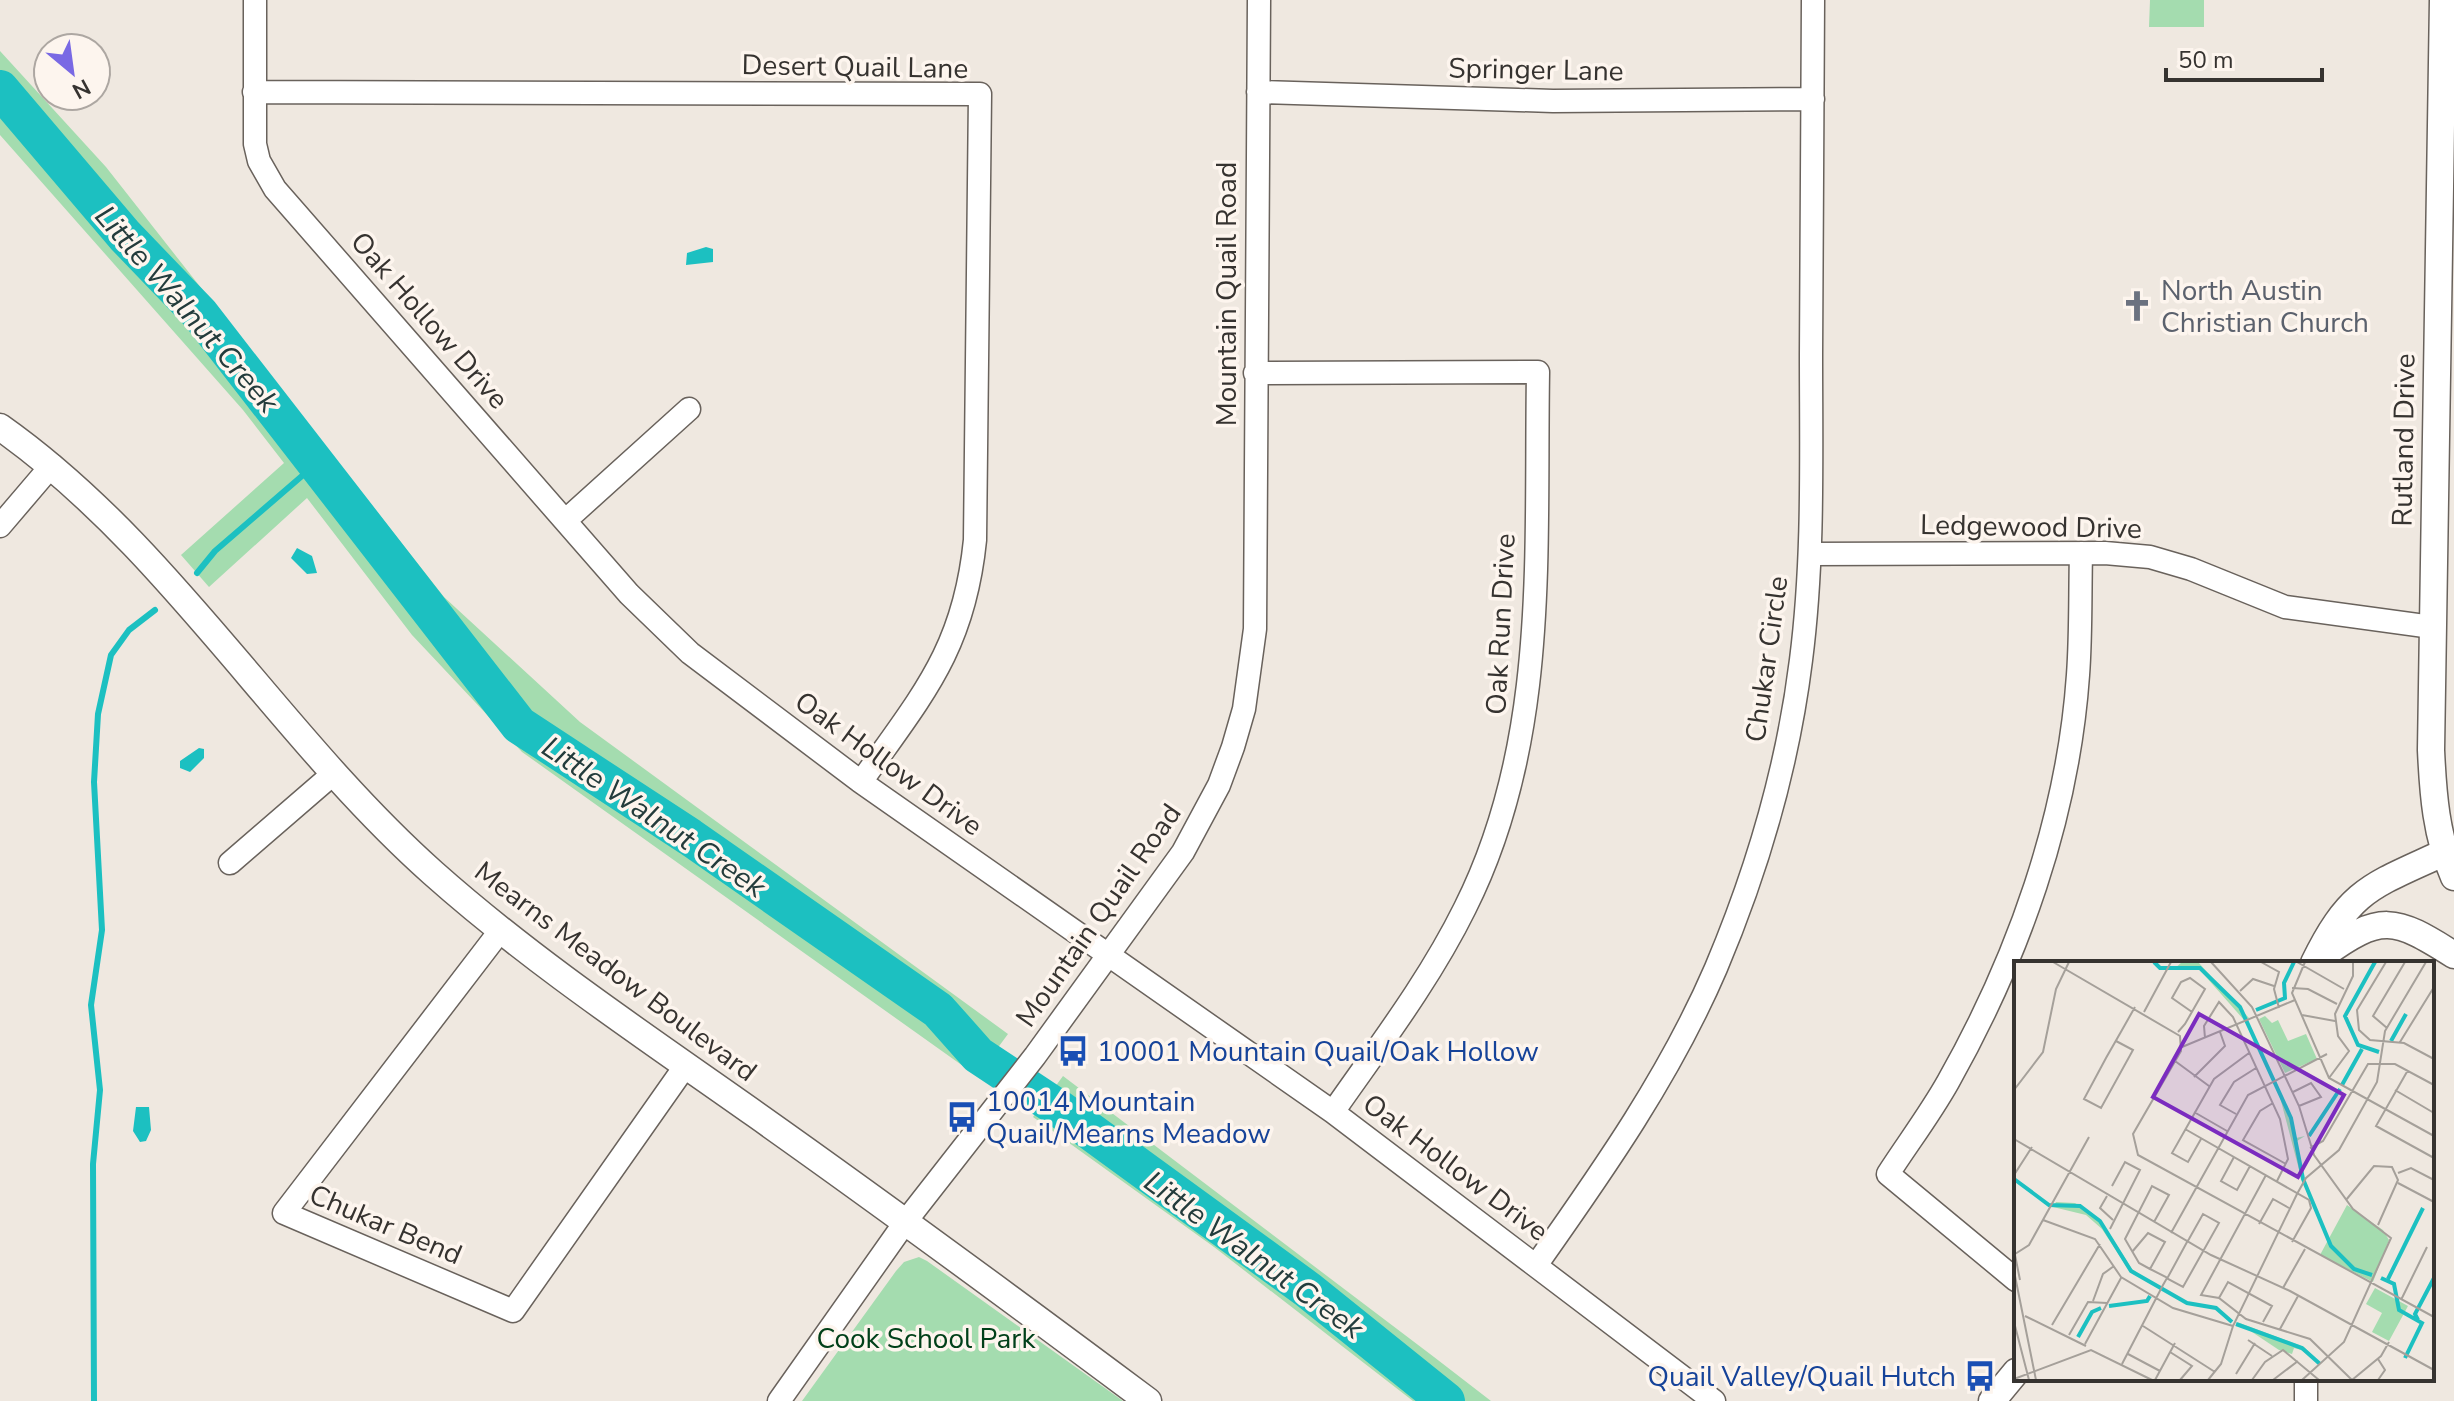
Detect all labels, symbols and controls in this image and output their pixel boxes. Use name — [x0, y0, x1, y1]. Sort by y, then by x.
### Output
north arrow — [32, 32, 112, 112]
scale bar — [2166, 32, 2322, 82]
text: 50 m — [2178, 44, 2234, 76]
street label: Desert Quail Lane — [741, 46, 969, 88]
street label: Springer Lane — [1448, 49, 1624, 91]
text: N — [67, 72, 96, 106]
street label: Mountain Quail Road — [1208, 162, 1246, 426]
water label: Little Walnut Creek — [85, 197, 289, 422]
street label: Oak Hollow Drive — [342, 224, 517, 417]
place label: North Austin Christian Church — [2161, 272, 2369, 342]
church icon: North Austin Christian Church — [2120, 289, 2154, 323]
street label: Rutland Drive — [2383, 353, 2425, 527]
street label: Ledgewood Drive — [1920, 506, 2142, 548]
street label: Oak Run Drive — [1477, 532, 1525, 716]
street label: Chukar Circle — [1737, 574, 1797, 745]
street label: Oak Hollow Drive — [787, 683, 990, 845]
water label: Little Walnut Creek — [534, 727, 775, 908]
street label: Mountain Quail Road — [1007, 796, 1190, 1035]
street label: Mearns Meadow Boulevard — [466, 853, 764, 1091]
inset map — [2014, 961, 2434, 1381]
place label: 10001 Mountain Quail/Oak Hollow — [1097, 1033, 1539, 1071]
bus stop icon: 10001 Mountain Quail/Oak Hollow — [1056, 1034, 1090, 1068]
place label: 10014 Mountain Quail/Mearns Meadow — [986, 1083, 1271, 1153]
street label: Oak Hollow Drive — [1355, 1085, 1556, 1250]
bus stop icon: 10014 Mountain Quail/Mearns Meadow — [945, 1100, 979, 1134]
water label: Little Walnut Creek — [1136, 1162, 1373, 1350]
street label: Chukar Bend — [303, 1176, 468, 1274]
park label: Cook School Park — [817, 1320, 1036, 1358]
place label: Quail Valley/Quail Hutch — [1648, 1358, 1956, 1396]
bus stop icon: Quail Valley/Quail Hutch — [1963, 1359, 1997, 1393]

